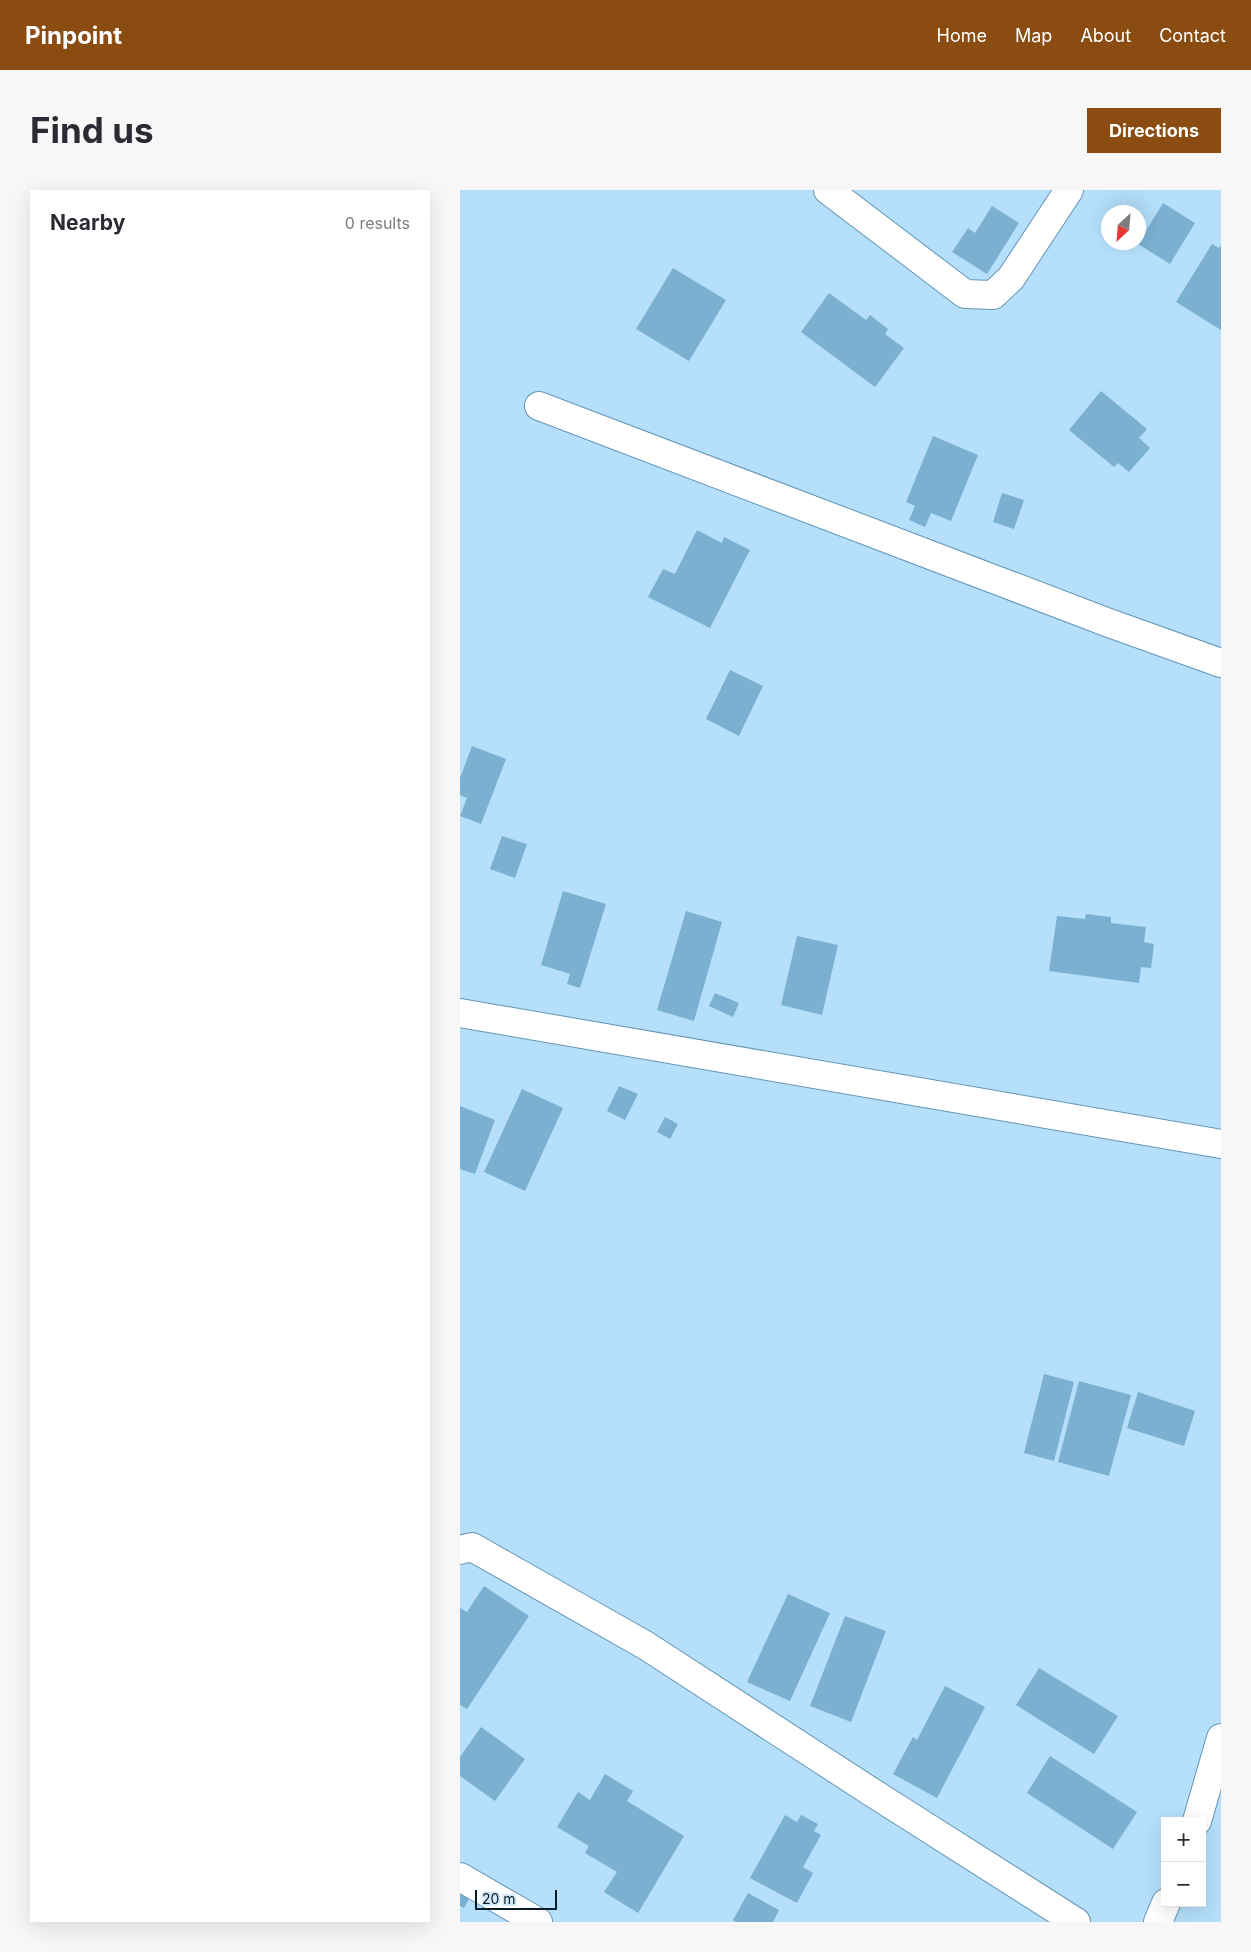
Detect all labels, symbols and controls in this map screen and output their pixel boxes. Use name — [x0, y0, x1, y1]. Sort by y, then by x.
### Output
text: Pinpoint — [25, 21, 122, 50]
text: Home — [937, 25, 987, 46]
text: Map — [1015, 25, 1052, 46]
text: About — [1080, 25, 1131, 46]
text: Contact — [1159, 25, 1226, 46]
button: Directions — [1087, 108, 1221, 153]
text: Find us — [30, 109, 154, 151]
north arrow — [1101, 205, 1146, 250]
text: Nearby — [50, 210, 125, 235]
text: 0 results — [345, 213, 410, 233]
map controls — [1161, 1817, 1206, 1907]
button: + — [1161, 1817, 1206, 1862]
button: − — [1161, 1862, 1206, 1907]
scale bar — [475, 1887, 558, 1910]
text: 20 m — [482, 1890, 516, 1907]

